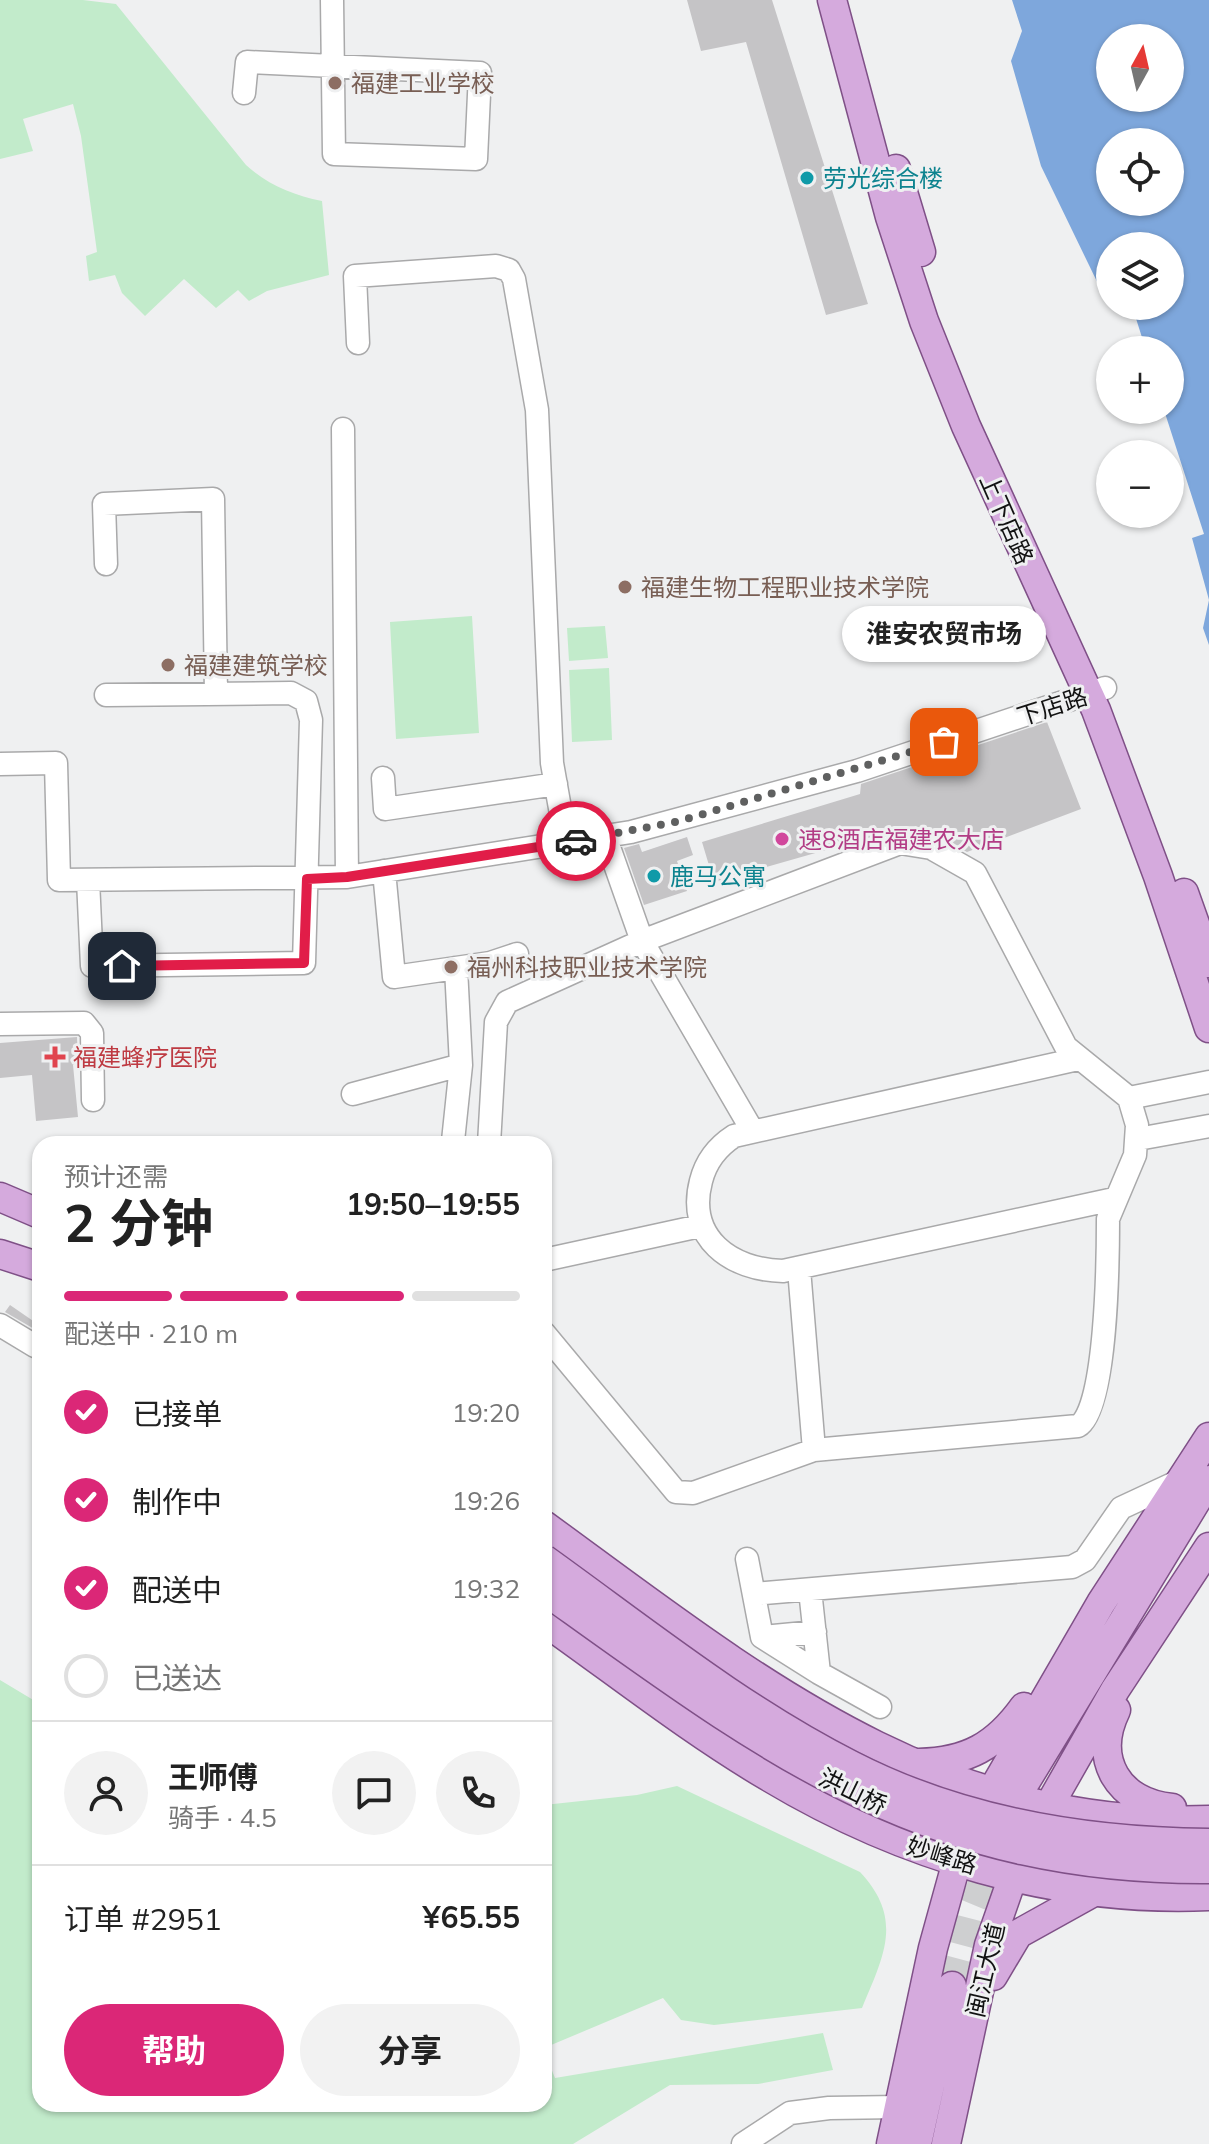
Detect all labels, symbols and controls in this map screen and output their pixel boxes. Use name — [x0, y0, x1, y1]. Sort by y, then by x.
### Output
north arrow — [1096, 24, 1184, 112]
map controls — [1096, 24, 1184, 528]
place label: 福建工业学校 — [351, 68, 495, 98]
marker: 福建工业学校 — [326, 74, 344, 92]
button: locate — [1096, 128, 1184, 216]
place label: 劳光综合楼 — [823, 163, 943, 193]
marker: 劳光综合楼 — [798, 169, 816, 187]
button: layers — [1096, 232, 1184, 320]
button: + — [1096, 336, 1184, 424]
button: − — [1096, 440, 1184, 528]
street label: 上下店路 — [974, 469, 1040, 569]
place label: 福建生物工程职业技术学院 — [641, 572, 929, 602]
marker: 福建生物工程职业技术学院 — [616, 578, 634, 596]
callout: 淮安农贸市场 — [842, 606, 1046, 662]
text: 淮安农贸市场 — [866, 617, 1022, 650]
place label: 福建建筑学校 — [184, 650, 328, 680]
marker: 福建建筑学校 — [159, 656, 177, 674]
street label: 下店路 — [1013, 681, 1091, 731]
pin — [910, 708, 978, 776]
icon: bag — [922, 720, 966, 764]
courier — [536, 801, 616, 881]
icon: car — [554, 819, 598, 863]
place label: 速8酒店福建农大店 — [798, 824, 1004, 854]
marker: 速8酒店福建农大店 — [773, 830, 791, 848]
place label: 鹿马公寓 — [670, 861, 766, 891]
marker: 鹿马公寓 — [645, 867, 663, 885]
pin — [88, 932, 156, 1000]
icon: home — [100, 944, 144, 988]
place label: 福州科技职业技术学院 — [467, 952, 707, 982]
marker: 福州科技职业技术学院 — [442, 958, 460, 976]
place label: 福建蜂疗医院 — [73, 1042, 217, 1072]
marker: 福建蜂疗医院 — [44, 1046, 66, 1068]
text: 预计还需 — [64, 1160, 168, 1193]
text: 19:50–19:55 — [346, 1185, 520, 1223]
text: 2 分钟 — [64, 1190, 213, 1255]
text: 配送中 · 210 m — [64, 1317, 238, 1350]
icon: check — [64, 1390, 108, 1434]
text: 已接单 — [132, 1395, 222, 1433]
text: 19:20 — [452, 1396, 520, 1429]
icon: check — [64, 1478, 108, 1522]
text: 制作中 — [132, 1483, 222, 1521]
text: 19:26 — [452, 1484, 520, 1517]
icon: check — [64, 1566, 108, 1610]
text: 配送中 — [132, 1571, 222, 1609]
text: 19:32 — [452, 1572, 520, 1605]
text: 已送达 — [132, 1659, 222, 1697]
button: person — [64, 1751, 148, 1835]
button: chat — [332, 1751, 416, 1835]
button: phone — [436, 1751, 520, 1835]
text: 王师傅 — [168, 1758, 258, 1796]
street label: 洪山桥 — [814, 1762, 892, 1820]
text: 骑手 · 4.5 — [168, 1801, 277, 1834]
street label: 妙峰路 — [903, 1830, 981, 1880]
text: ¥65.55 — [423, 1898, 520, 1936]
text: 订单 #2951 — [64, 1900, 222, 1938]
street label: 闽江大道 — [960, 1920, 1010, 2020]
button: 帮助 — [64, 2004, 284, 2096]
button: 分享 — [300, 2004, 520, 2096]

